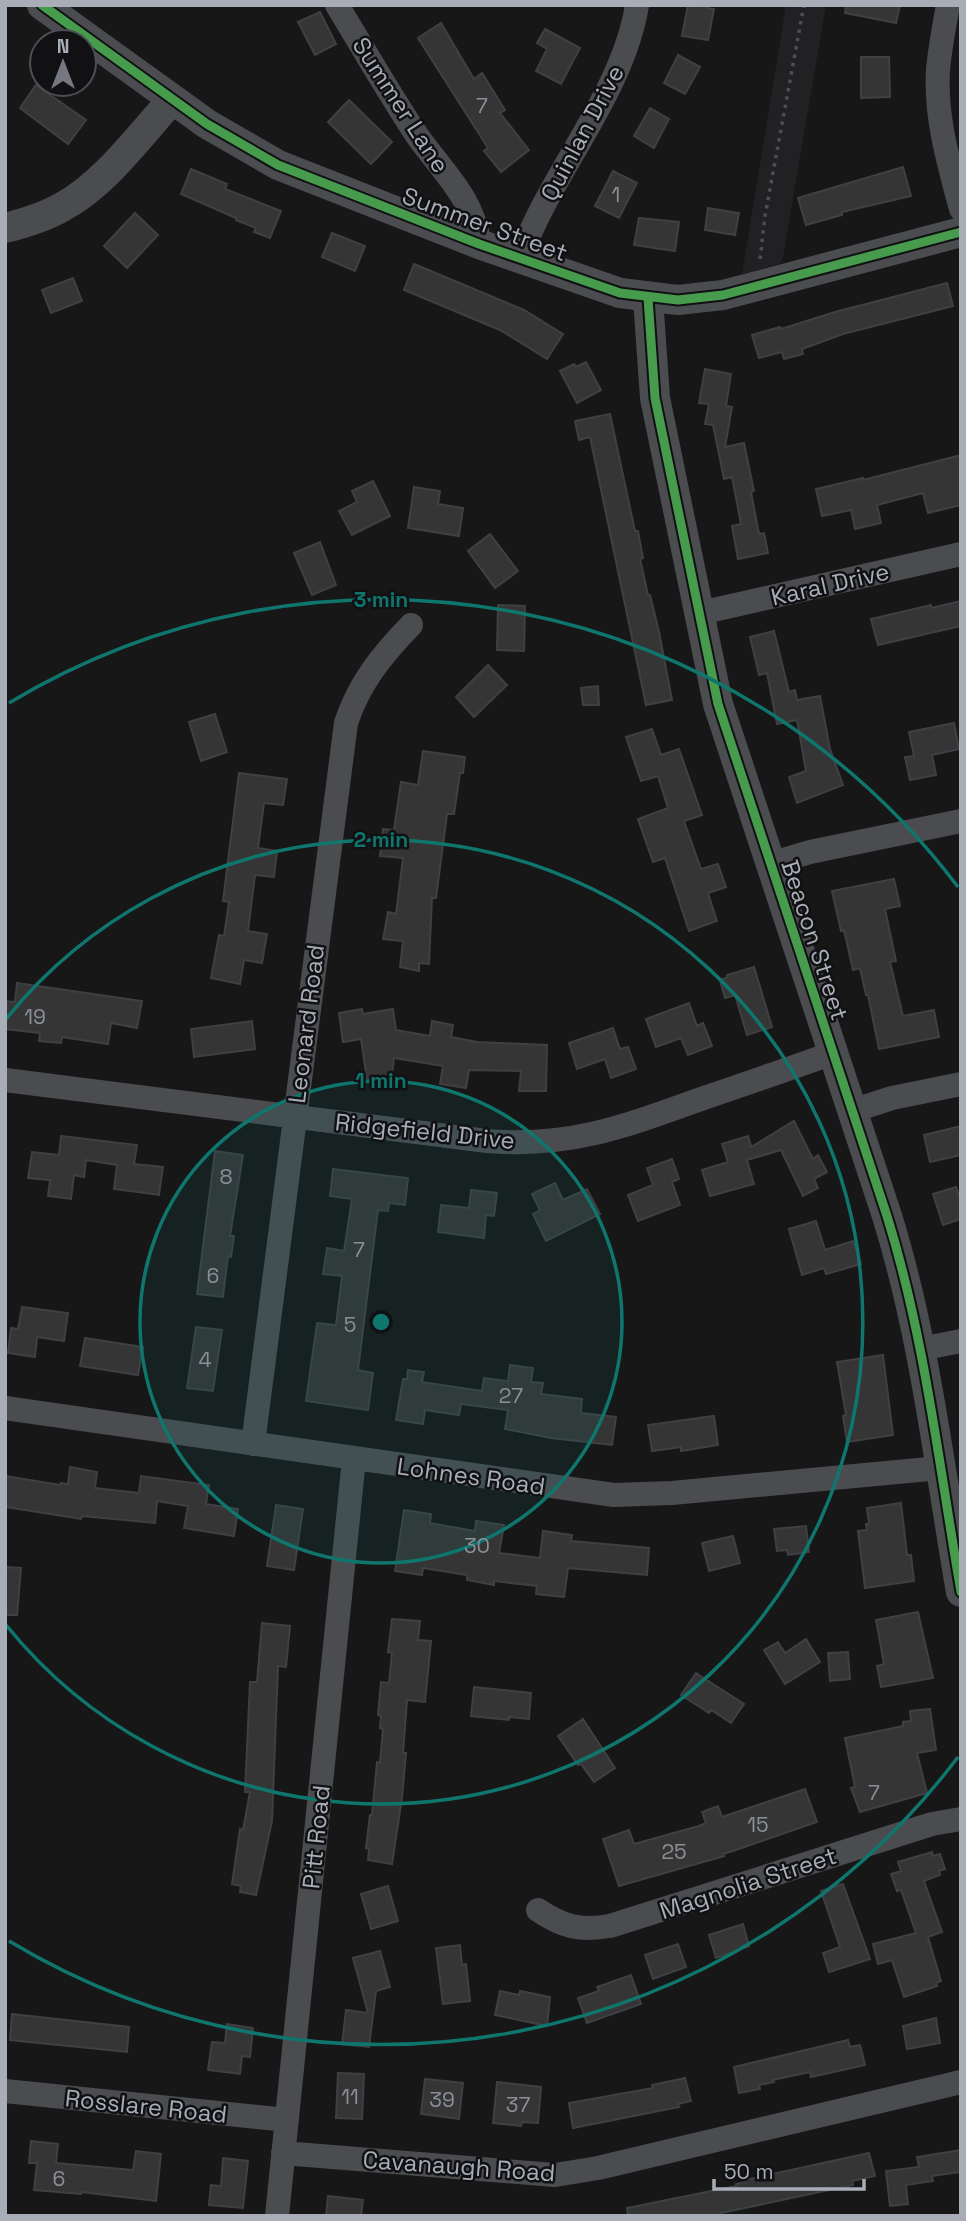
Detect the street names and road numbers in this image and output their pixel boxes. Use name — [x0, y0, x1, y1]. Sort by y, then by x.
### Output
street label: Summer Lane — [346, 31, 456, 179]
street label: Quinlan Drive — [533, 60, 631, 206]
street label: Summer Street — [398, 180, 572, 268]
street label: Karal Drive — [768, 555, 892, 613]
street label: Beacon Street — [774, 856, 856, 1024]
street label: Leonard Road — [281, 943, 331, 1105]
street label: Ridgefield Drive — [333, 1106, 517, 1156]
street label: Lohnes Road — [395, 1450, 547, 1502]
street label: Pitt Road — [295, 1784, 337, 1890]
street label: Magnolia Street — [656, 1840, 840, 1926]
street label: Rosslare Road — [63, 2082, 229, 2130]
street label: Cavanaugh Road — [362, 2144, 556, 2188]

